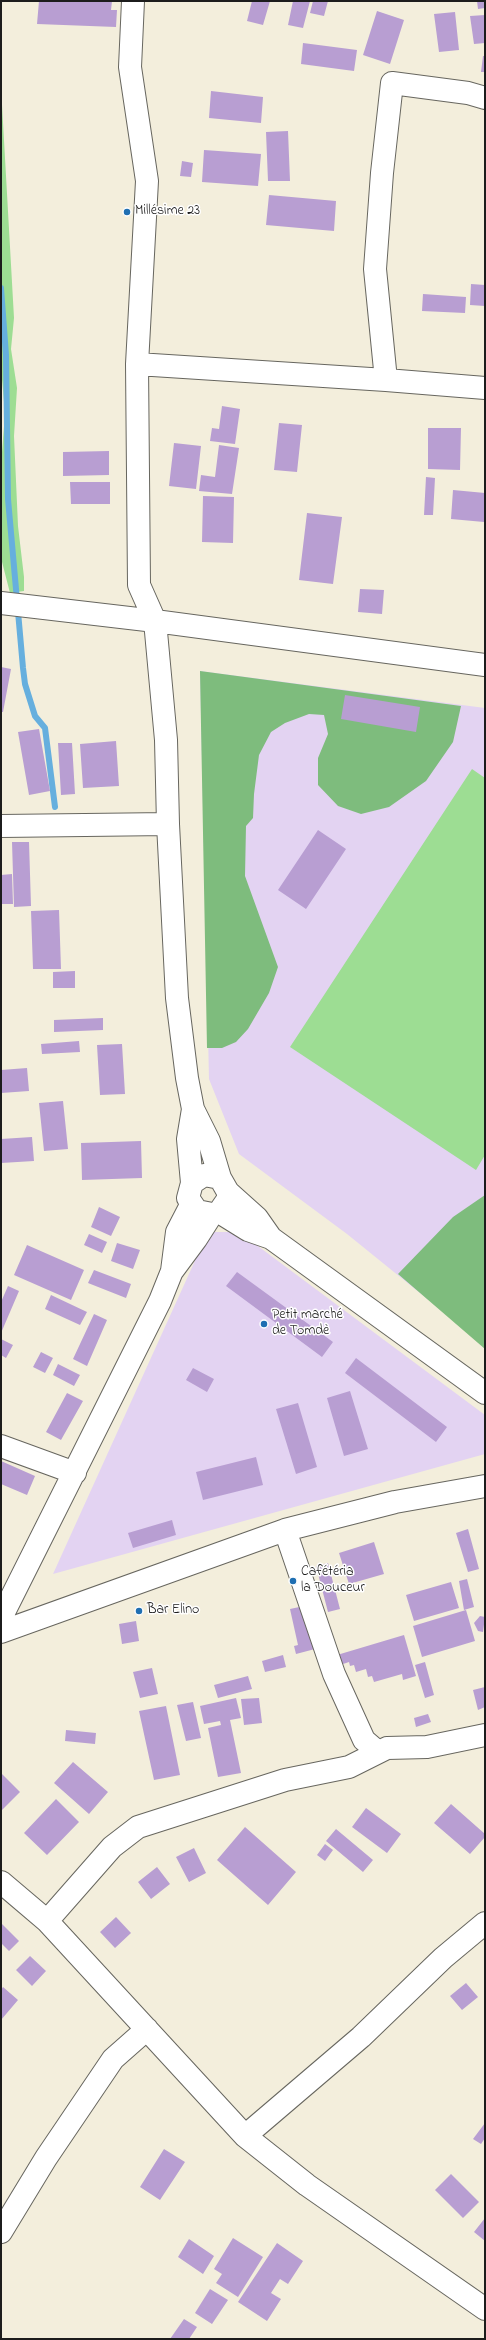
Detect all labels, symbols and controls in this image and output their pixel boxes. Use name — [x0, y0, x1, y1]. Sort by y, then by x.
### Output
place label: Millésime 23 — [135, 204, 200, 220]
marker: Millésime 23 — [122, 207, 132, 217]
place label: Petit marché de Tomdè — [272, 1308, 343, 1340]
marker: Petit marché de Tomdè — [259, 1319, 269, 1329]
place label: Cafétéria la Douceur — [301, 1565, 365, 1598]
marker: Cafétéria la Douceur — [288, 1576, 298, 1586]
place label: Bar Elino — [147, 1603, 199, 1619]
marker: Bar Elino — [134, 1606, 144, 1616]

